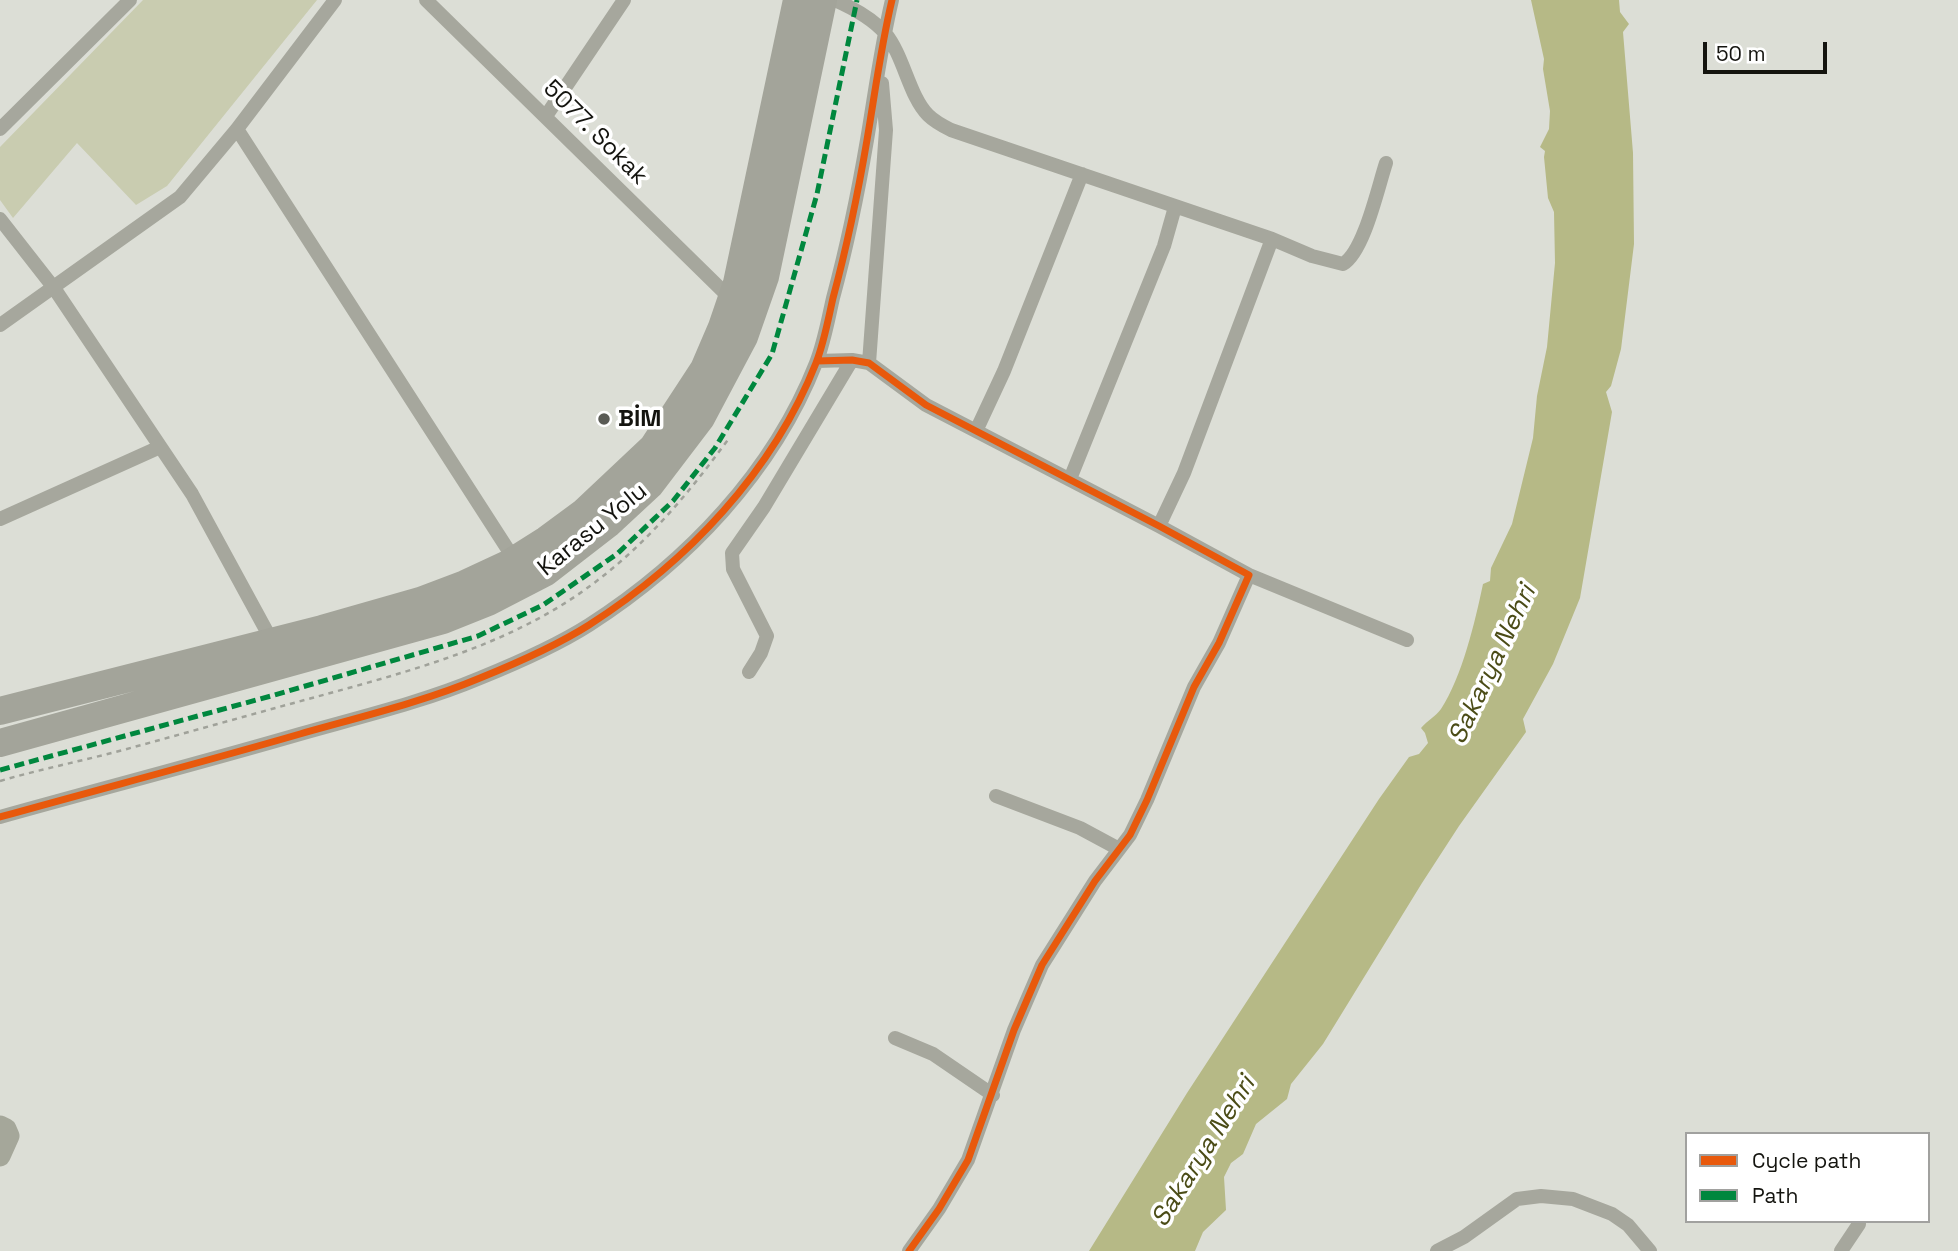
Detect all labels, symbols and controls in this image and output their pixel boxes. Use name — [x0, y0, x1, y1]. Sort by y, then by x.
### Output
scale bar — [1706, 28, 1830, 72]
text: 50 m — [1716, 40, 1766, 67]
street label: 5077. Sokak — [537, 75, 653, 191]
place label: BİM — [618, 405, 661, 433]
marker: BİM — [596, 411, 612, 427]
street label: Karasu Yolu — [533, 477, 653, 583]
water label: Sakarya Nehri — [1443, 581, 1543, 749]
water label: Sakarya Nehri — [1145, 1071, 1263, 1233]
legend — [1685, 1132, 1930, 1223]
text: Cycle path — [1752, 1147, 1861, 1174]
text: Path — [1752, 1182, 1798, 1209]

